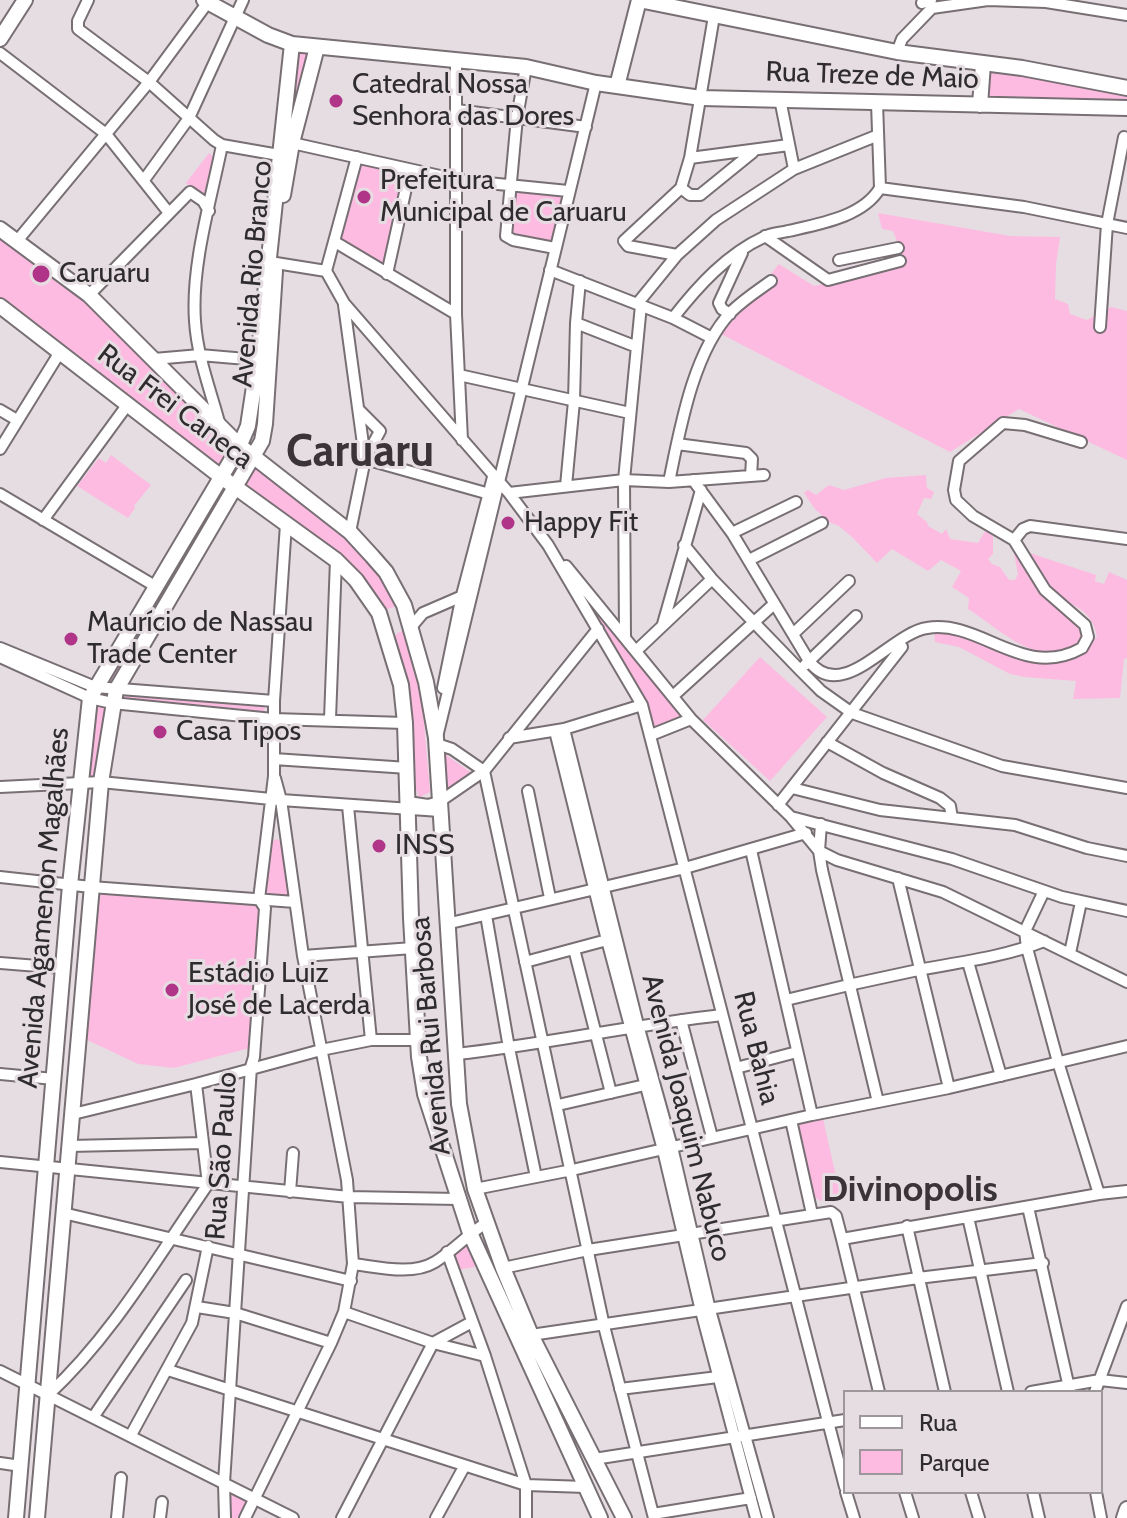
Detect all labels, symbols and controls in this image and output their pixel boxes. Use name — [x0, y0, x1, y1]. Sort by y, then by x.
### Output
street label: Rua Treze de Maio — [765, 55, 979, 97]
place label: Catedral Nossa Senhora das Dores — [352, 68, 574, 134]
marker: Catedral Nossa Senhora das Dores — [327, 92, 345, 110]
street label: Avenida Rio Branco — [226, 159, 280, 389]
place label: Prefeitura Municipal de Caruaru — [380, 164, 627, 230]
marker: Prefeitura Municipal de Caruaru — [355, 188, 373, 206]
place label: Caruaru — [59, 257, 150, 291]
marker: Caruaru — [30, 263, 52, 285]
street label: Rua Frei Caneca — [91, 338, 259, 476]
district label: Caruaru — [286, 427, 434, 479]
place label: Happy Fit — [524, 506, 638, 540]
marker: Happy Fit — [499, 514, 517, 532]
place label: Maurício de Nassau Trade Center — [87, 606, 313, 672]
marker: Maurício de Nassau Trade Center — [62, 630, 80, 648]
place label: Casa Tipos — [176, 715, 301, 749]
marker: Casa Tipos — [151, 723, 169, 741]
street label: Avenida Agamenon Magalhães — [11, 726, 77, 1090]
place label: INSS — [395, 829, 455, 863]
marker: INSS — [370, 837, 388, 855]
street label: Avenida Rui Barbosa — [404, 915, 458, 1157]
place label: Estádio Luiz José de Lacerda — [188, 957, 370, 1023]
street label: Avenida Joaquim Nabuco — [634, 971, 738, 1265]
marker: Estádio Luiz José de Lacerda — [163, 981, 181, 999]
street label: Rua Bahia — [726, 988, 786, 1108]
street label: Rua São Paulo — [199, 1071, 245, 1241]
district label: Divinopolis — [822, 1168, 998, 1212]
legend — [843, 1390, 1103, 1494]
text: Rua — [919, 1408, 957, 1437]
text: Parque — [919, 1448, 989, 1477]

